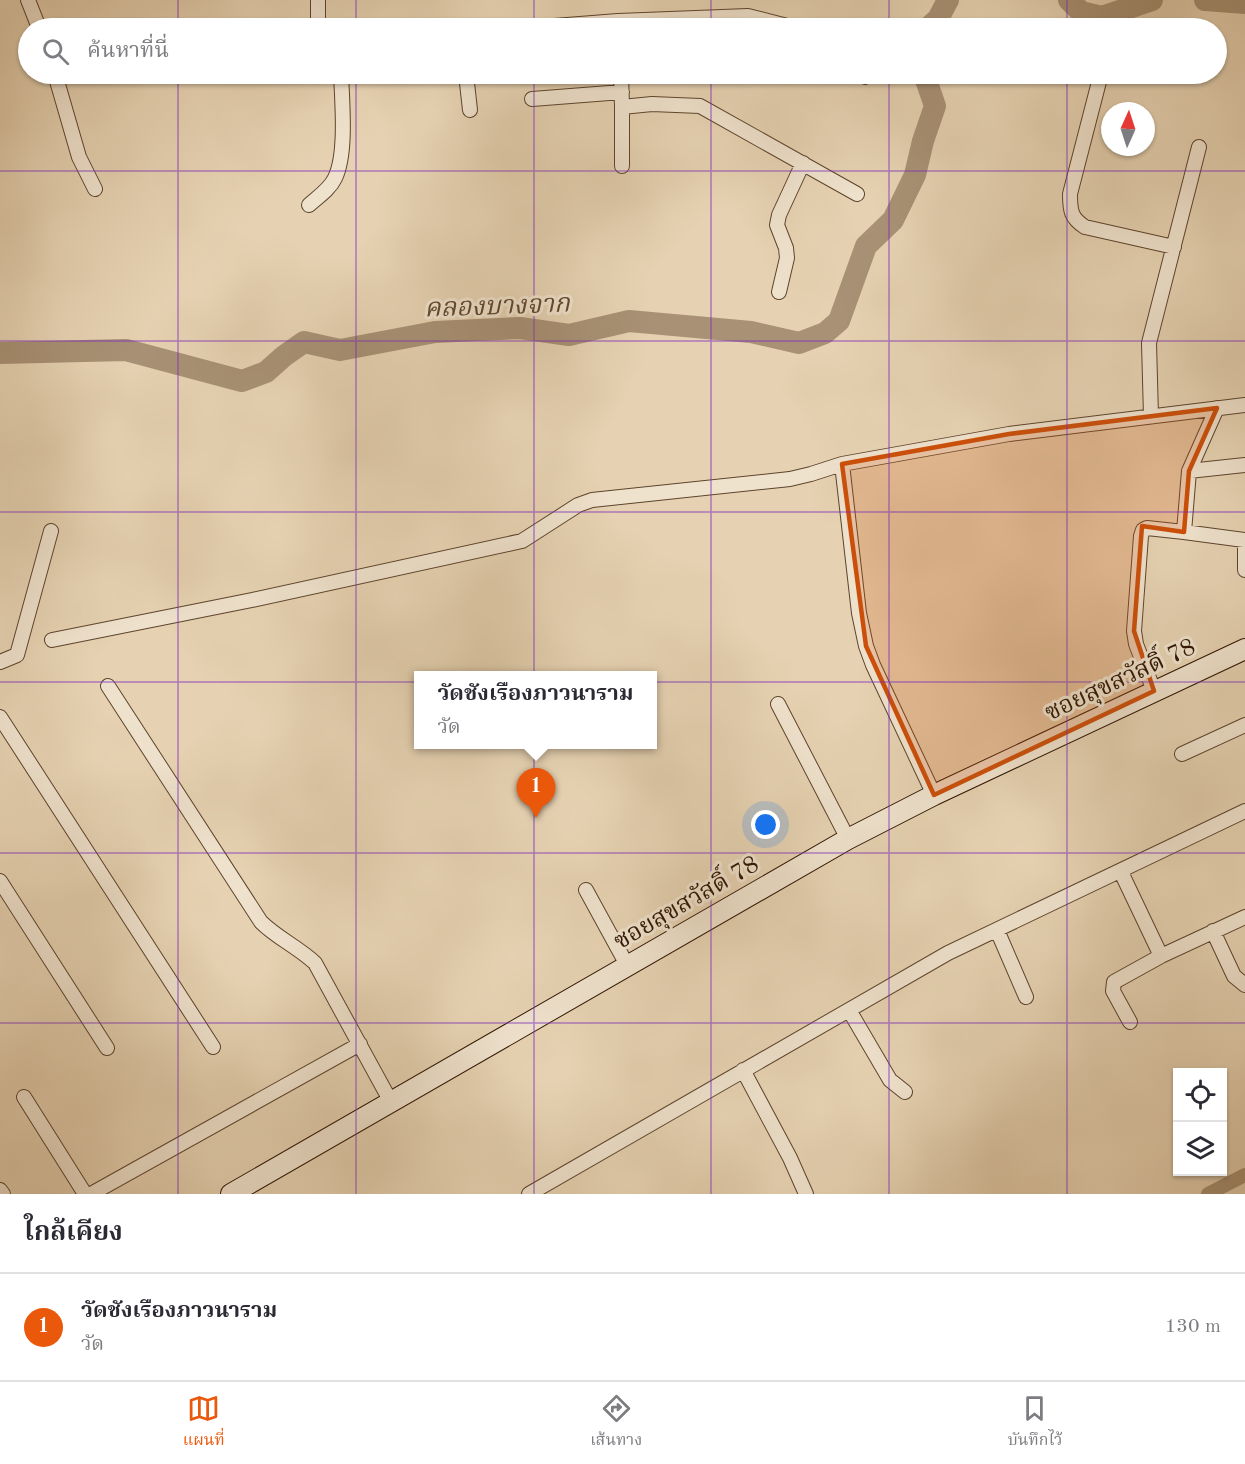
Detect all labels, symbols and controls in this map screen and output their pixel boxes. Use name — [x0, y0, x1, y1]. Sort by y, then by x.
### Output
search box — [18, 18, 1227, 84]
icon: search — [39, 35, 72, 68]
text: ค้นหาที่นี่ — [87, 40, 169, 62]
north arrow — [1101, 102, 1155, 156]
water label: คลองบางจาก — [424, 291, 571, 323]
street label: ซอยสุขสวัสดิ์ 78 — [1039, 629, 1200, 727]
popup — [414, 671, 657, 749]
text: วัดชังเรืองภาวนาราม — [437, 683, 634, 705]
text: วัด — [437, 718, 461, 738]
pin: 1 — [516, 768, 556, 818]
your location — [751, 810, 780, 839]
street label: ซอยสุขสวัสดิ์ 78 — [607, 846, 764, 956]
map controls — [1173, 1068, 1227, 1176]
button: locate — [1173, 1068, 1227, 1122]
button: layers — [1173, 1122, 1227, 1176]
text: ใกล้เคียง — [24, 1220, 123, 1246]
text: วัดชังเรืองภาวนาราม — [81, 1300, 277, 1322]
text: 1 — [38, 1317, 49, 1337]
text: 130 m — [1165, 1317, 1221, 1337]
text: วัด — [81, 1335, 104, 1355]
tab: แผนที่ — [183, 1392, 225, 1454]
tab: เส้นทาง — [590, 1392, 642, 1454]
tab: บันทึกไว้ — [1008, 1392, 1062, 1454]

